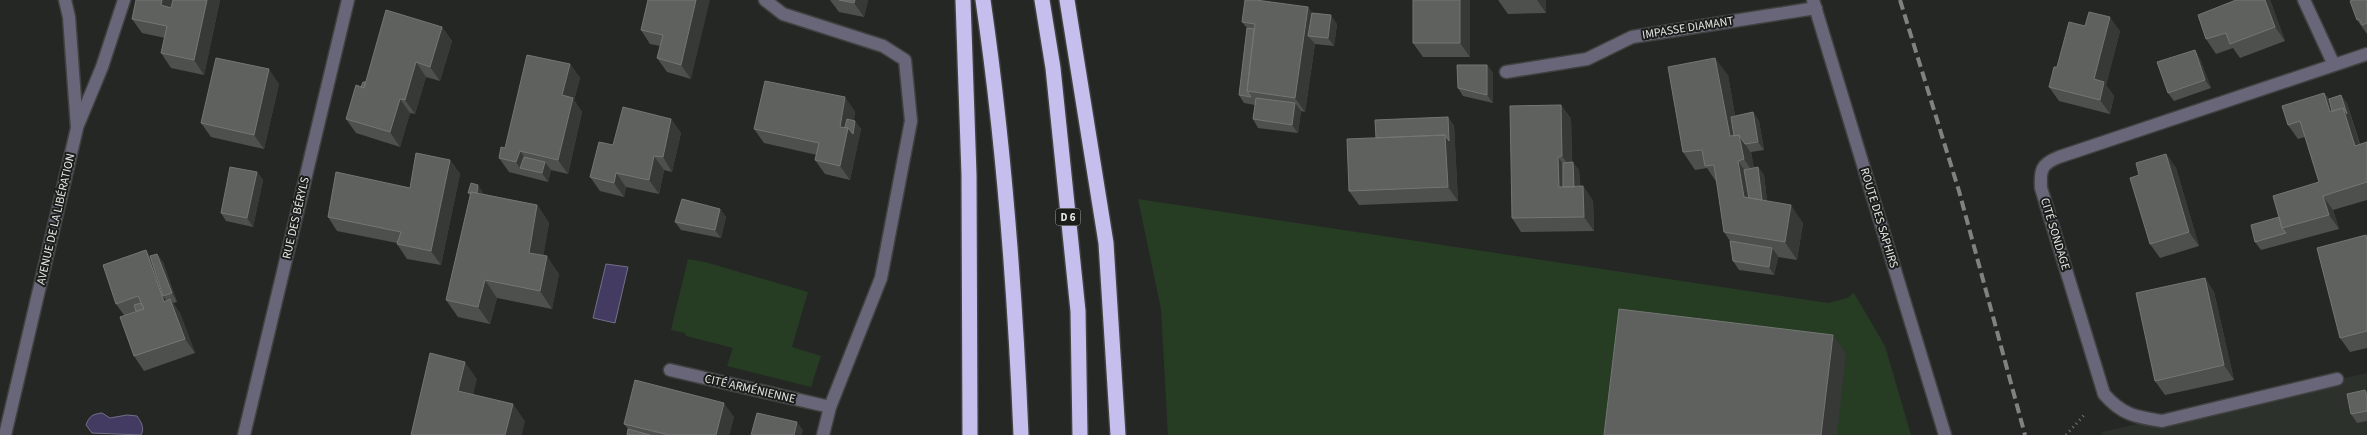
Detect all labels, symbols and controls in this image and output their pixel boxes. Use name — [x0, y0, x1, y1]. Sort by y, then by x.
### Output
street label: IMPASSE DIAMANT — [1641, 12, 1736, 44]
street label: AVENUE DE LA LIBÉRATION — [33, 152, 79, 286]
street label: ROUTE DES SAPHIRS — [1856, 166, 1902, 270]
street label: RUE DES BÉRYLS — [278, 175, 314, 261]
street label: CITÉ SONDAGE — [2036, 196, 2074, 272]
road number: D 6 — [1056, 208, 1080, 226]
street label: CITÉ ARMÉNIENNE — [703, 370, 797, 408]

